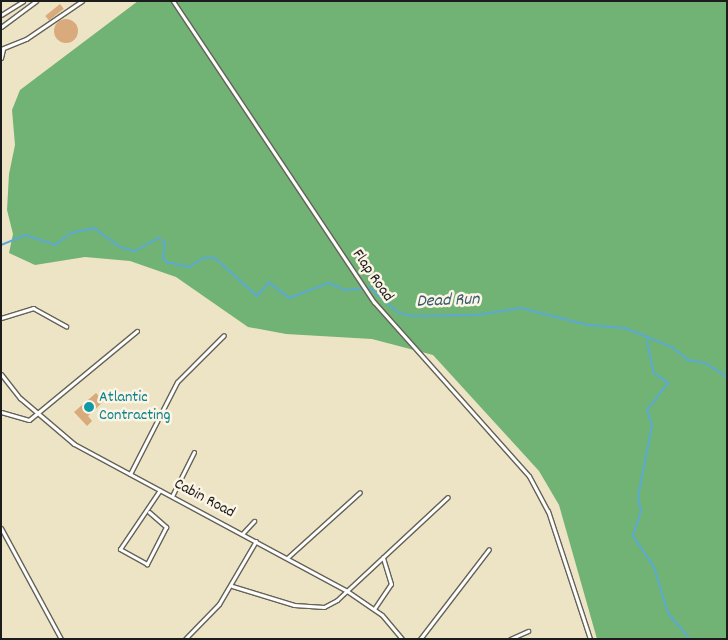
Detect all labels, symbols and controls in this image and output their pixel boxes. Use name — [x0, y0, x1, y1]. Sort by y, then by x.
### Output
street label: Flap Road — [347, 246, 397, 306]
water label: Dead Run — [416, 290, 480, 314]
place label: Atlantic Contracting — [99, 388, 170, 426]
marker: Atlantic Contracting — [83, 401, 95, 413]
street label: Cabin Road — [170, 475, 238, 523]

